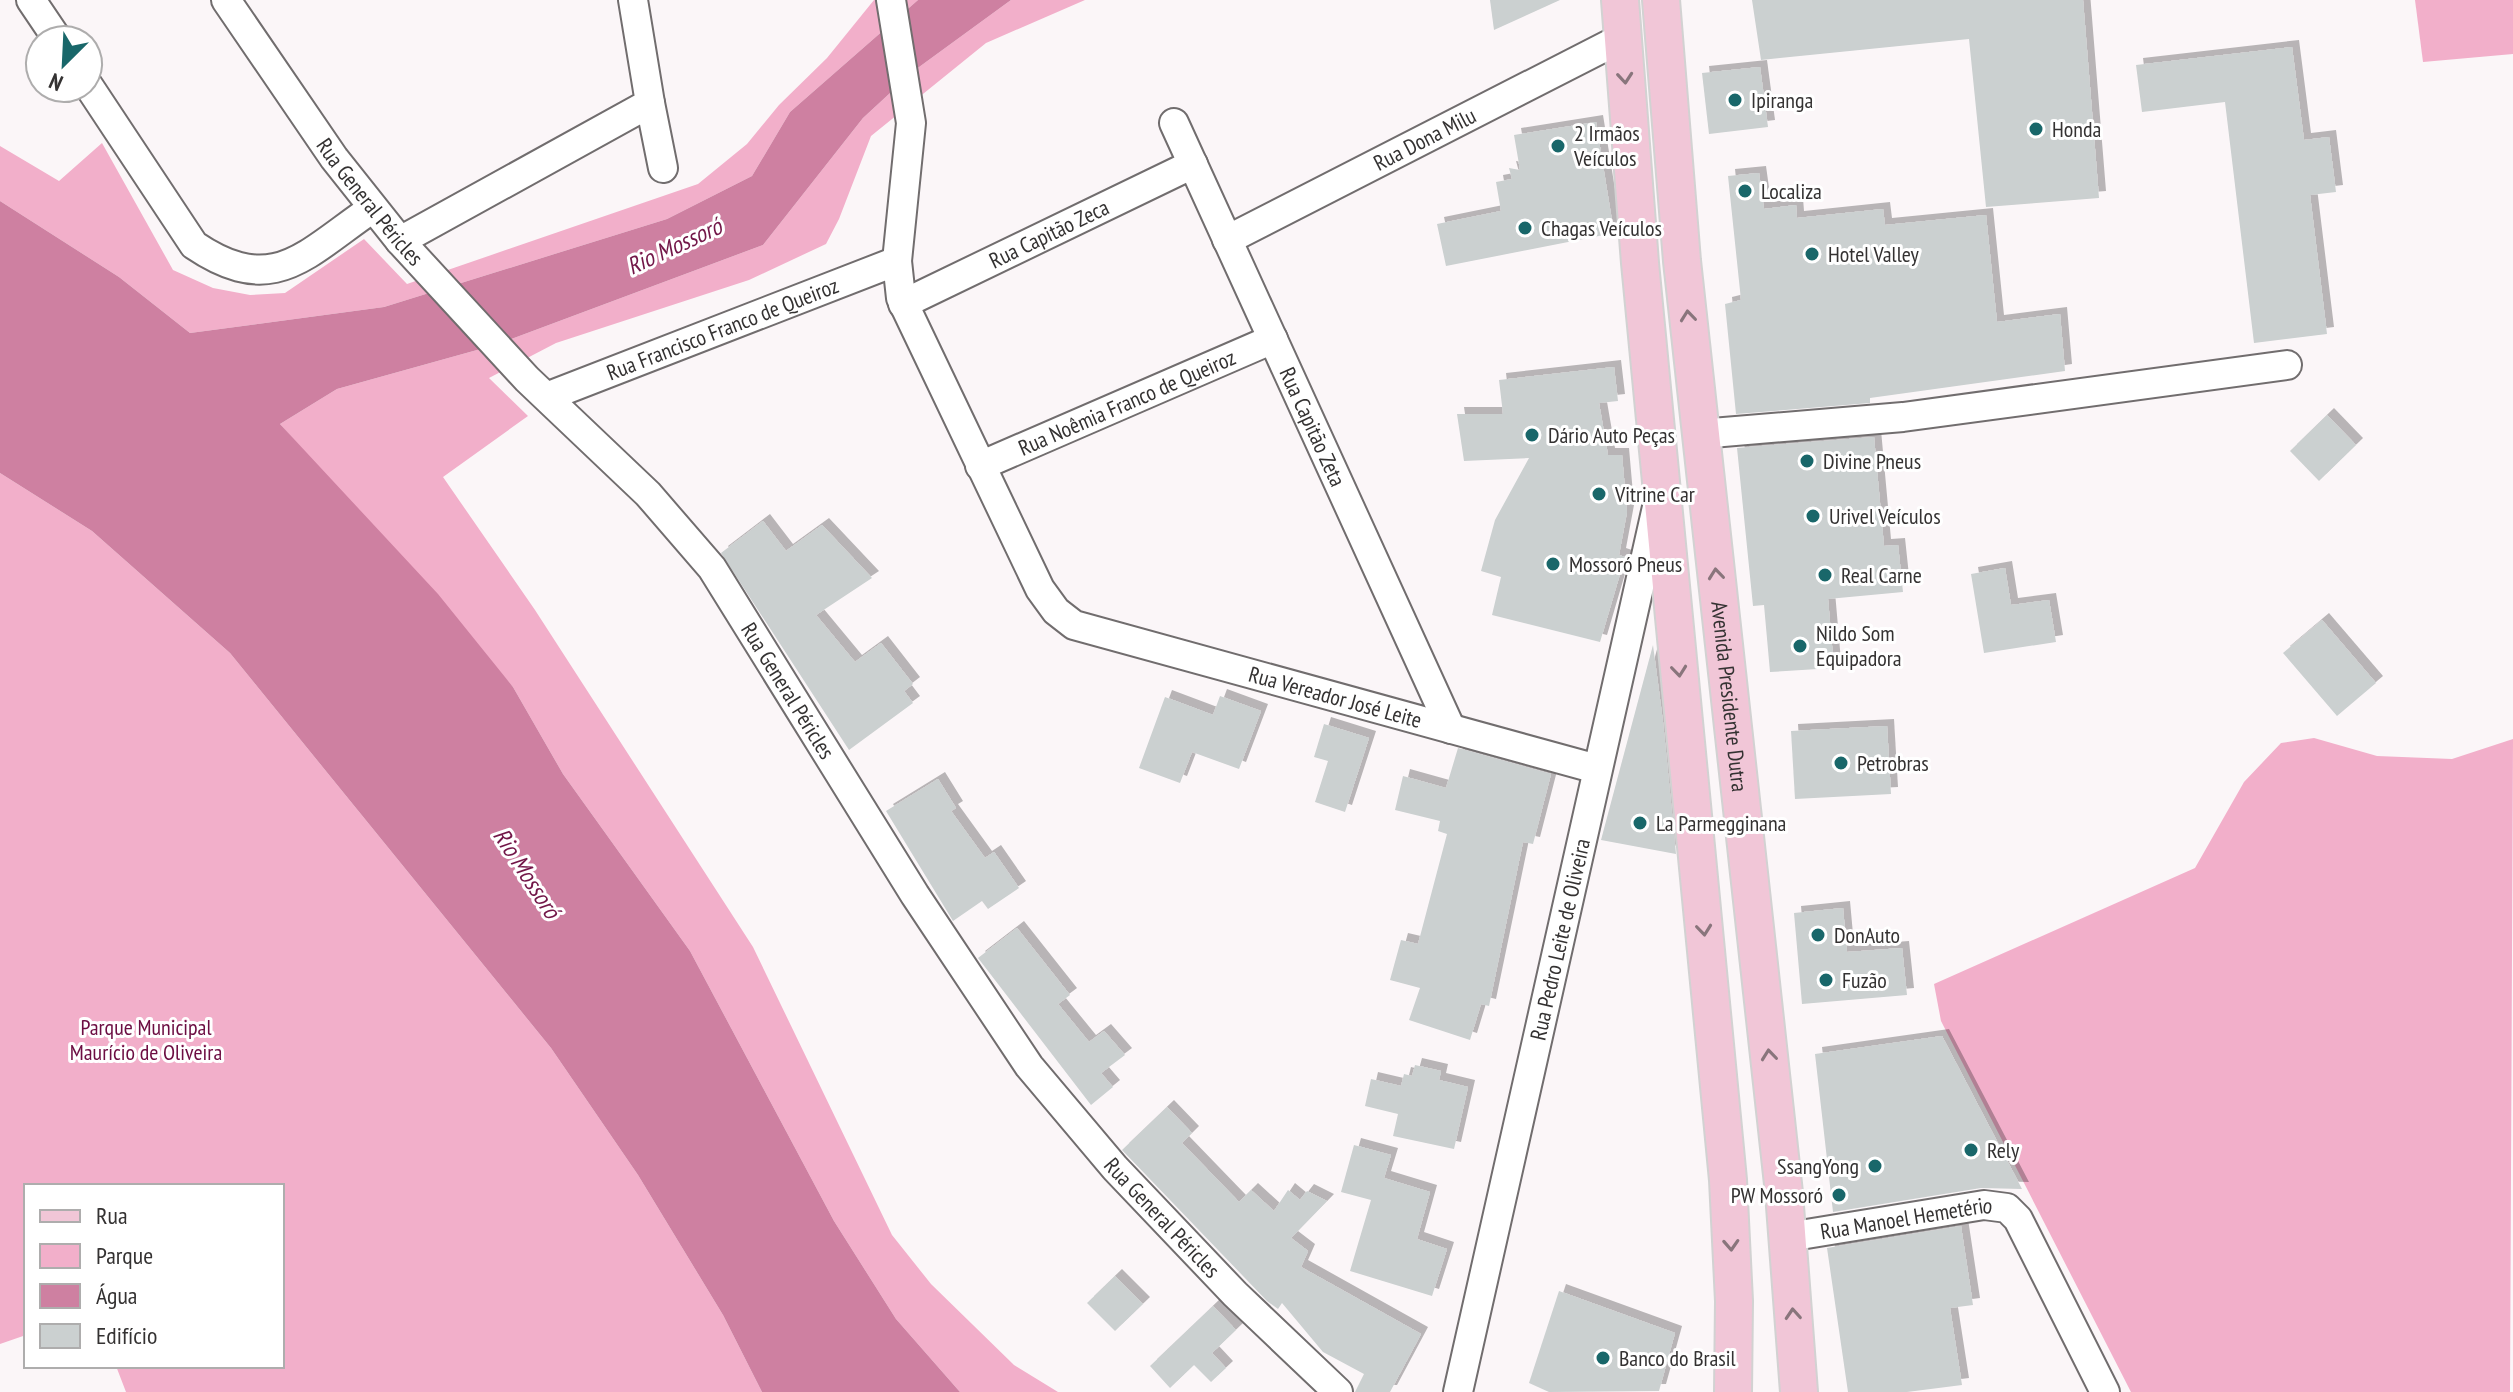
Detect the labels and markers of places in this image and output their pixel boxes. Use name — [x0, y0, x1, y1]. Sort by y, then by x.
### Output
place label: Ipiranga — [1751, 86, 1813, 114]
marker: Ipiranga — [1726, 91, 1744, 109]
place label: Honda — [2052, 115, 2101, 143]
place label: 2 Irmãos Veículos — [1573, 119, 1640, 172]
marker: Honda — [2027, 120, 2045, 138]
marker: 2 Irmãos Veículos — [1549, 137, 1567, 155]
place label: Localiza — [1761, 177, 1822, 205]
marker: Localiza — [1736, 182, 1754, 200]
place label: Chagas Veículos — [1541, 214, 1662, 242]
marker: Chagas Veículos — [1516, 219, 1534, 237]
place label: Hotel Valley — [1828, 240, 1920, 268]
marker: Hotel Valley — [1803, 245, 1821, 263]
place label: Dário Auto Peças — [1548, 421, 1675, 449]
marker: Dário Auto Peças — [1523, 426, 1541, 444]
place label: Divine Pneus — [1823, 447, 1921, 475]
marker: Divine Pneus — [1798, 452, 1816, 470]
place label: Vitrine Car — [1614, 480, 1695, 508]
marker: Vitrine Car — [1590, 485, 1608, 503]
place label: Urivel Veículos — [1829, 502, 1941, 530]
marker: Urivel Veículos — [1804, 507, 1822, 525]
place label: Mossoró Pneus — [1569, 550, 1682, 578]
marker: Mossoró Pneus — [1544, 555, 1562, 573]
place label: Real Carne — [1841, 561, 1922, 589]
marker: Real Carne — [1816, 566, 1834, 584]
place label: Nildo Som Equipadora — [1816, 619, 1902, 672]
marker: Nildo Som Equipadora — [1791, 637, 1809, 655]
place label: Petrobras — [1857, 749, 1929, 777]
marker: Petrobras — [1832, 754, 1850, 772]
place label: La Parmegginana — [1656, 809, 1786, 837]
marker: La Parmegginana — [1631, 814, 1649, 832]
place label: DonAuto — [1834, 921, 1900, 949]
marker: DonAuto — [1809, 926, 1827, 944]
place label: Fuzão — [1842, 966, 1887, 994]
marker: Fuzão — [1817, 971, 1835, 989]
place label: Rely — [1987, 1136, 2020, 1164]
marker: Rely — [1962, 1141, 1980, 1159]
place label: SsangYong — [1777, 1152, 1859, 1180]
marker: SsangYong — [1866, 1157, 1884, 1175]
place label: PW Mossoró — [1731, 1181, 1823, 1209]
marker: PW Mossoró — [1830, 1186, 1848, 1204]
place label: Banco do Brasil — [1619, 1344, 1737, 1372]
marker: Banco do Brasil — [1594, 1349, 1612, 1367]

